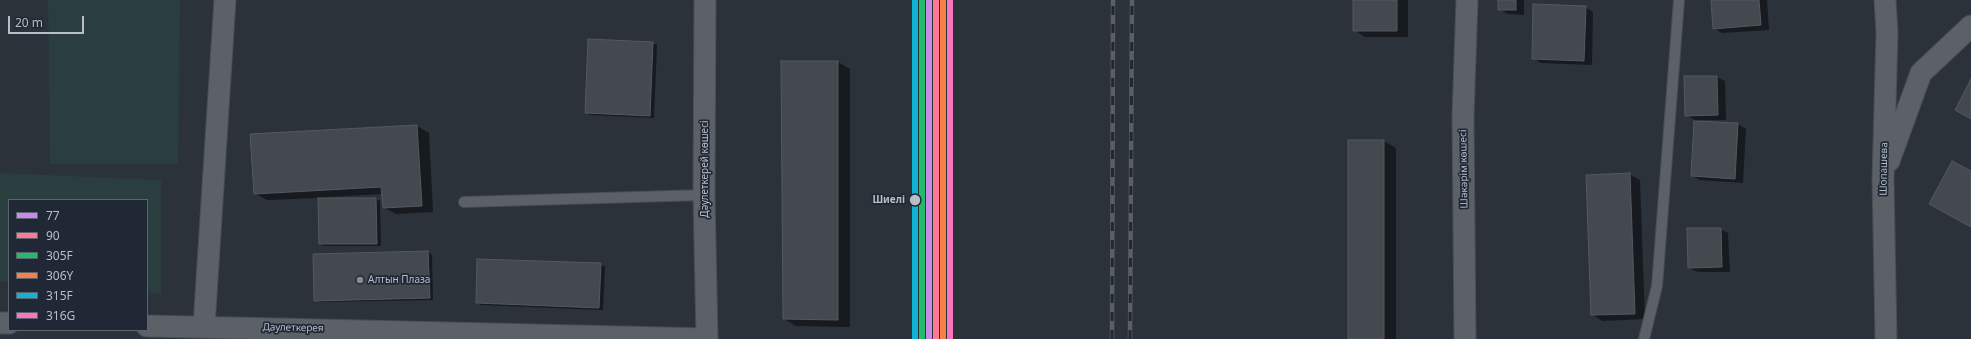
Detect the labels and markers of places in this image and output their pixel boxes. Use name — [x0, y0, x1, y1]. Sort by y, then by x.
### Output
marker: Шиелі — [908, 193, 922, 207]
place label: Шиелі — [872, 194, 905, 206]
place label: Алтын Плаза — [368, 274, 430, 286]
marker: Алтын Плаза — [355, 275, 365, 285]

